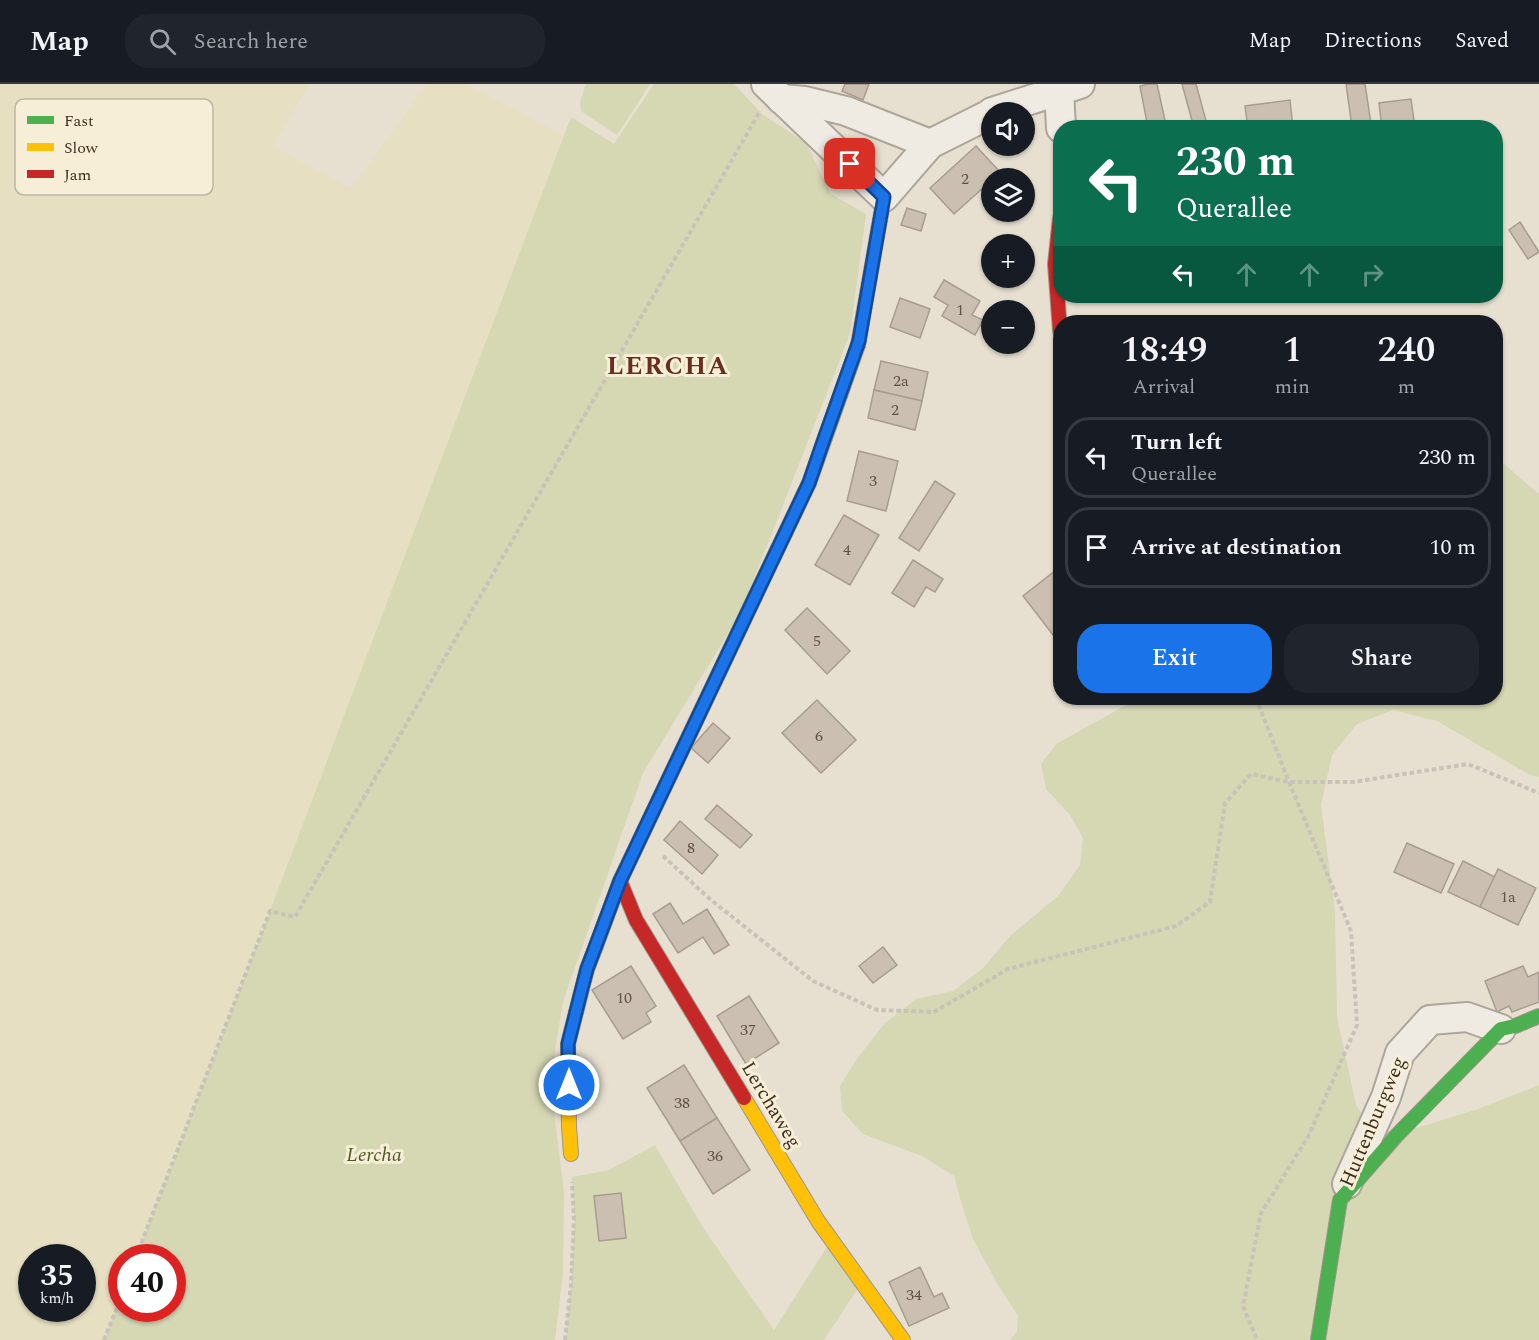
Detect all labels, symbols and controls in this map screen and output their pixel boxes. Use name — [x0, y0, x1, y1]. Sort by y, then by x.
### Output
search box — [125, 14, 545, 68]
text: Map — [30, 20, 89, 63]
icon: search — [146, 25, 179, 58]
text: Search here — [194, 25, 308, 58]
text: Map — [1249, 25, 1291, 57]
text: Directions — [1324, 25, 1422, 57]
text: Saved — [1455, 25, 1509, 57]
legend — [15, 99, 213, 195]
map controls — [981, 102, 1035, 354]
button: sound — [981, 102, 1035, 156]
text: Fast — [64, 109, 94, 133]
text: 230 m — [1176, 131, 1295, 194]
text: Slow — [64, 136, 99, 160]
pin — [824, 138, 875, 189]
icon: left — [1077, 144, 1155, 222]
icon: arrive — [833, 147, 866, 180]
text: Jam — [64, 163, 92, 187]
house number: 2 — [961, 167, 969, 191]
button: layers — [981, 168, 1035, 222]
text: Querallee — [1176, 188, 1292, 230]
button: + — [981, 234, 1035, 288]
icon: left — [1167, 258, 1200, 291]
icon: ahead — [1230, 258, 1263, 291]
icon: ahead — [1293, 258, 1326, 291]
icon: right — [1356, 258, 1389, 291]
house number: 1 — [956, 298, 964, 322]
button: − — [981, 300, 1035, 354]
text: 18:49 — [1121, 323, 1207, 378]
text: 1 — [1283, 323, 1302, 378]
text: 240 — [1377, 323, 1435, 378]
district label: LERCHA — [607, 346, 729, 386]
house number: 2a — [893, 369, 909, 393]
text: Arrival — [1133, 372, 1195, 402]
text: min — [1275, 372, 1310, 402]
text: m — [1398, 372, 1415, 402]
house number: 2 — [891, 398, 899, 422]
text: Turn left — [1131, 426, 1223, 459]
icon: left — [1080, 441, 1113, 474]
text: 230 m — [1419, 441, 1476, 474]
text: Querallee — [1131, 459, 1217, 489]
house number: 3 — [869, 469, 877, 493]
icon: arrive — [1080, 531, 1113, 564]
text: Arrive at destination — [1131, 531, 1342, 564]
text: 10 m — [1430, 531, 1476, 564]
house number: 4 — [843, 538, 851, 562]
button: Exit — [1077, 624, 1272, 693]
button: Share — [1284, 624, 1479, 693]
house number: 5 — [813, 629, 821, 653]
house number: 6 — [815, 724, 823, 748]
house number: 8 — [687, 836, 695, 860]
house number: 1a — [1500, 885, 1516, 909]
house number: 10 — [616, 986, 632, 1010]
house number: 37 — [740, 1018, 756, 1042]
street label: Huttenburgweg — [1332, 1052, 1414, 1192]
position arrow — [537, 1053, 601, 1117]
street label: Lerchaweg — [733, 1056, 809, 1154]
house number: 38 — [674, 1091, 690, 1115]
park label: Lercha — [346, 1140, 402, 1170]
house number: 36 — [707, 1144, 723, 1168]
speed limit sign: 40 — [108, 1244, 186, 1322]
text: 35 — [40, 1253, 74, 1299]
house number: 34 — [906, 1283, 922, 1307]
text: km/h — [40, 1287, 74, 1310]

